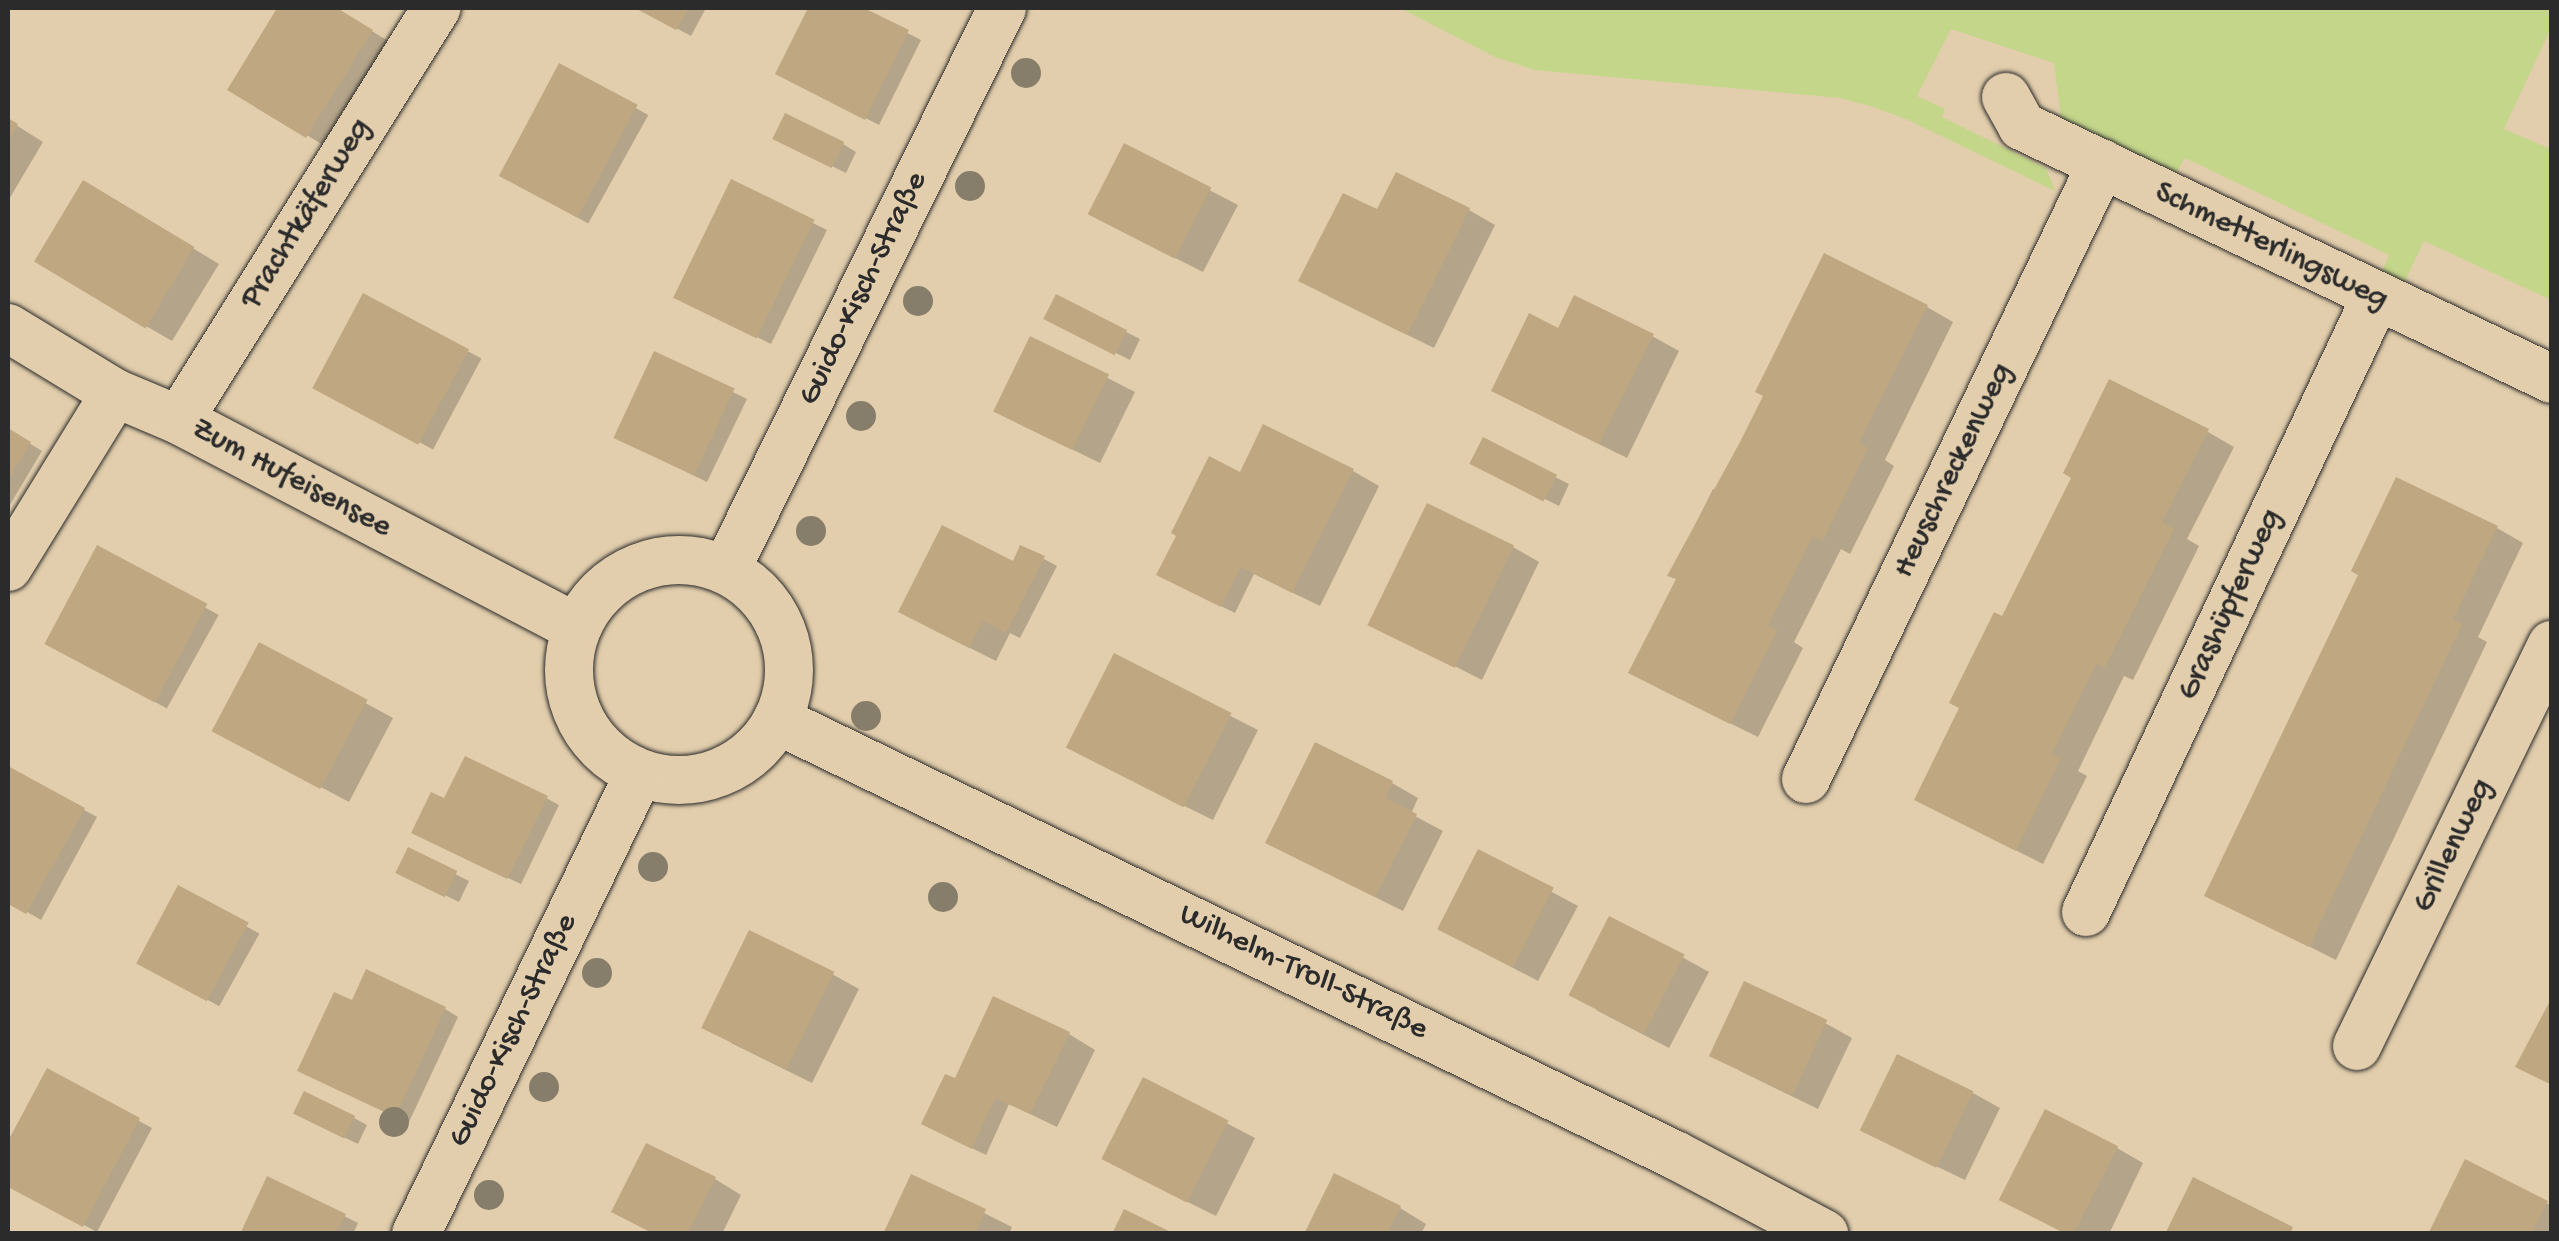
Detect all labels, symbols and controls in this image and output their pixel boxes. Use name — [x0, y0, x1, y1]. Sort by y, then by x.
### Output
street label: Prachtkäferweg — [233, 112, 381, 316]
street label: Guido-Kisch-Straße — [791, 166, 937, 412]
street label: Schmetterlingsweg — [2148, 174, 2394, 320]
street label: Heuschreckenweg — [1885, 357, 2023, 585]
street label: Zum Hufeisensee — [184, 410, 398, 548]
street label: Grashüpferweg — [2170, 503, 2292, 707]
street label: Grillenweg — [2405, 773, 2503, 919]
street label: Wilhelm-Troll-Straße — [1172, 896, 1434, 1050]
street label: Guido-Kisch-Straße — [441, 908, 587, 1154]

